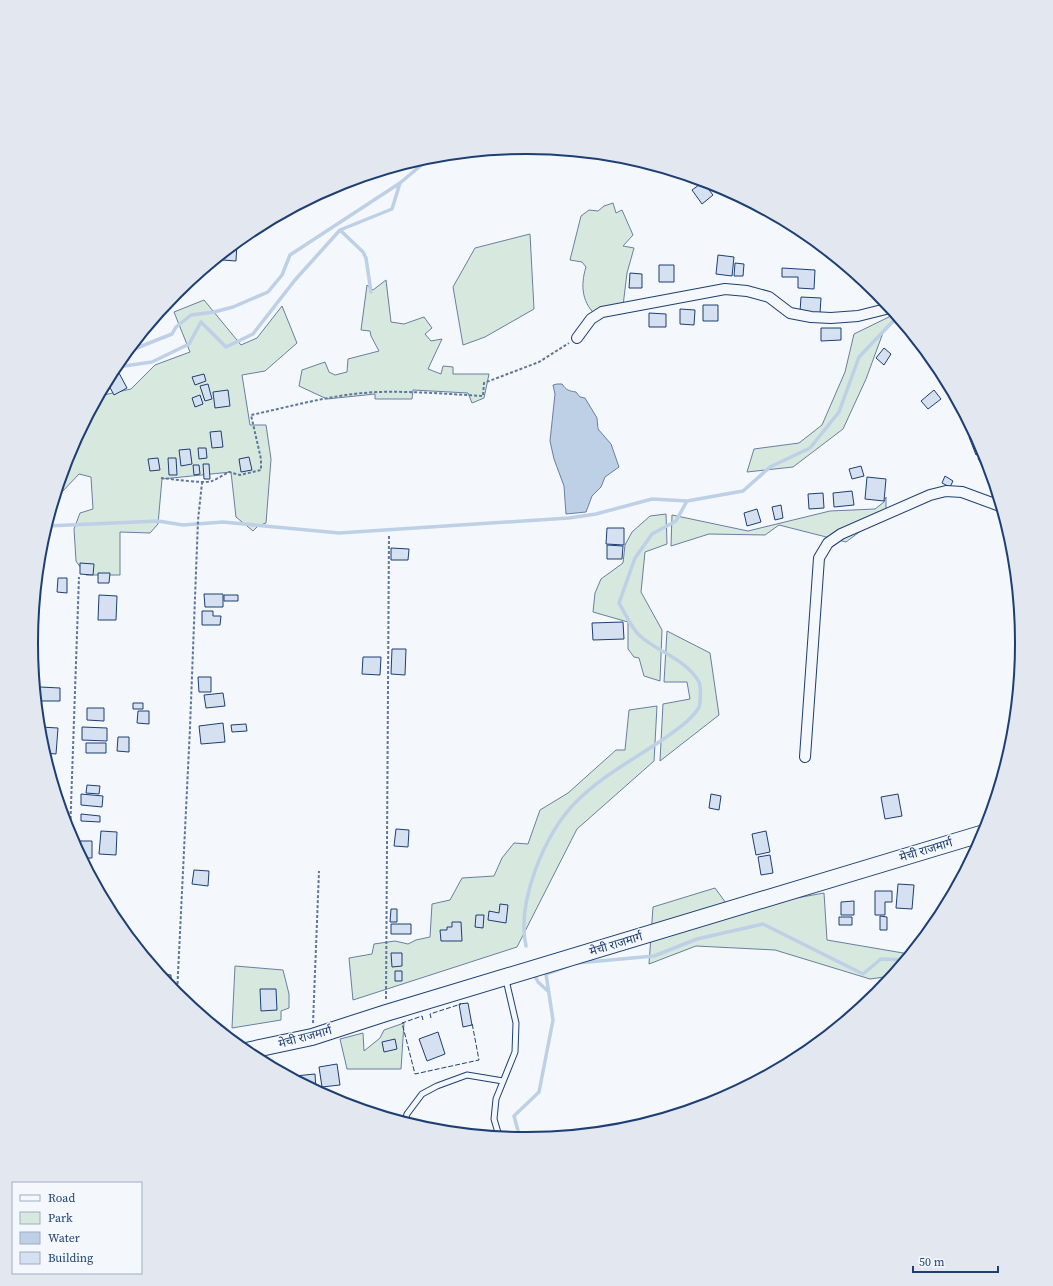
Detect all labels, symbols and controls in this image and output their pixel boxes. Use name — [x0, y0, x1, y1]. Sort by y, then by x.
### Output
street label: मेची राजमार्ग — [898, 834, 955, 866]
street label: मेची राजमार्ग — [588, 928, 645, 960]
street label: मेची राजमार्ग — [277, 1022, 334, 1052]
legend — [12, 1182, 142, 1274]
text: Road — [48, 1190, 75, 1206]
text: Park — [48, 1210, 73, 1226]
text: Water — [48, 1230, 80, 1246]
scale bar — [913, 1248, 998, 1274]
text: Building — [48, 1250, 93, 1266]
text: 50 m — [919, 1254, 945, 1270]

